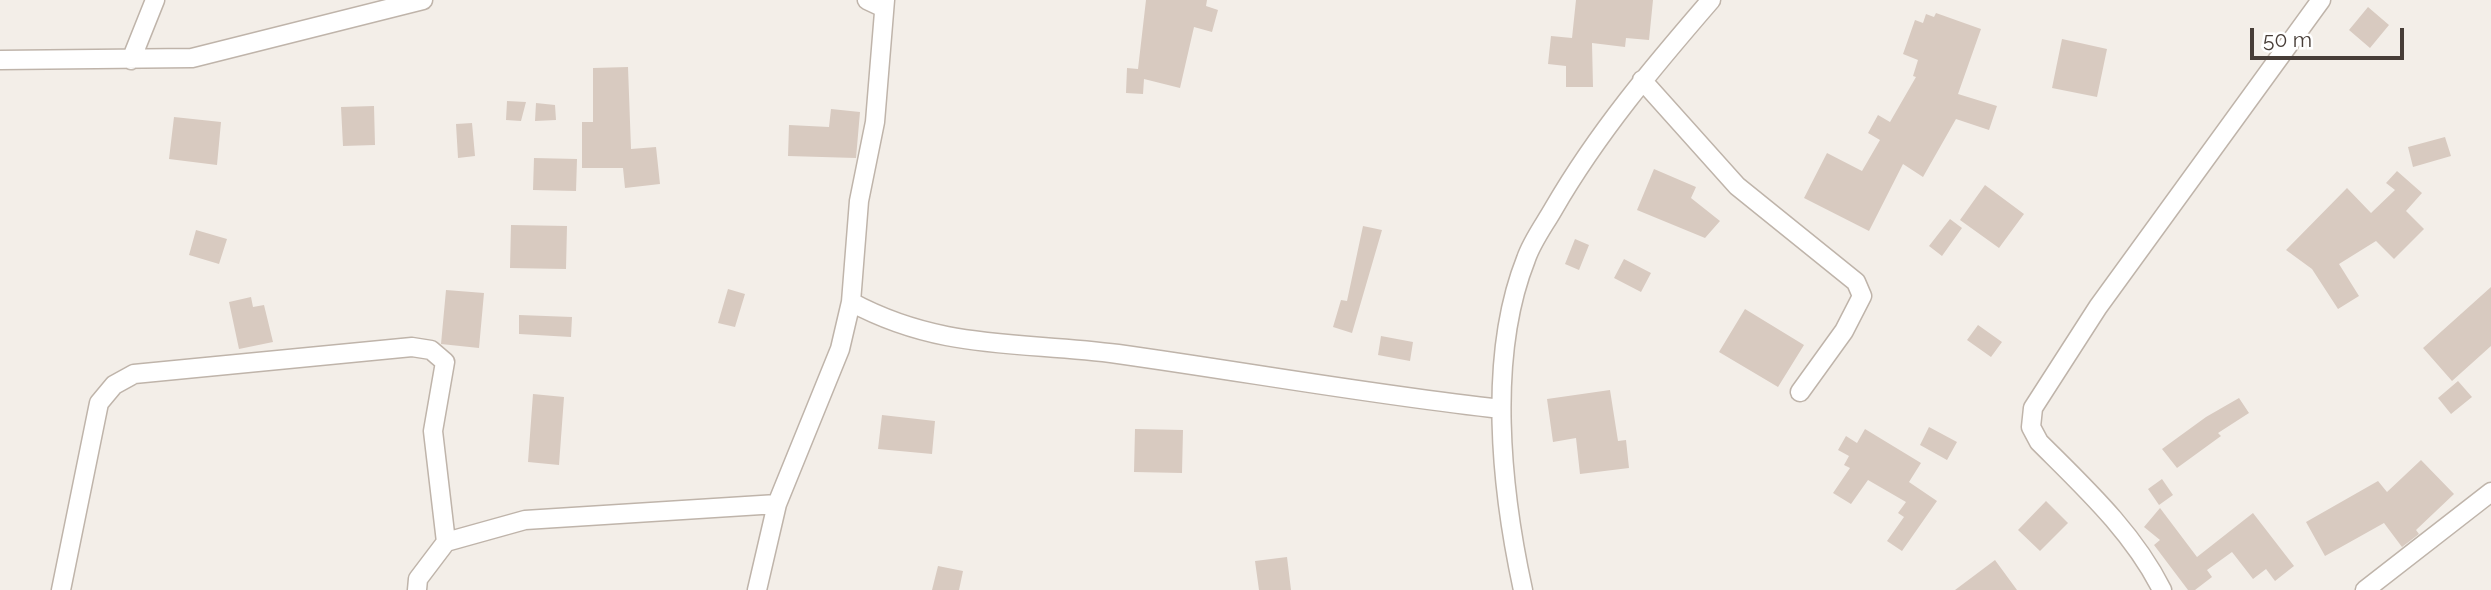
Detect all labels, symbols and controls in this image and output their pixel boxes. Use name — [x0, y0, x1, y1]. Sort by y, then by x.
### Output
scale bar — [2253, 14, 2407, 58]
text: 50 m — [2263, 27, 2312, 52]

